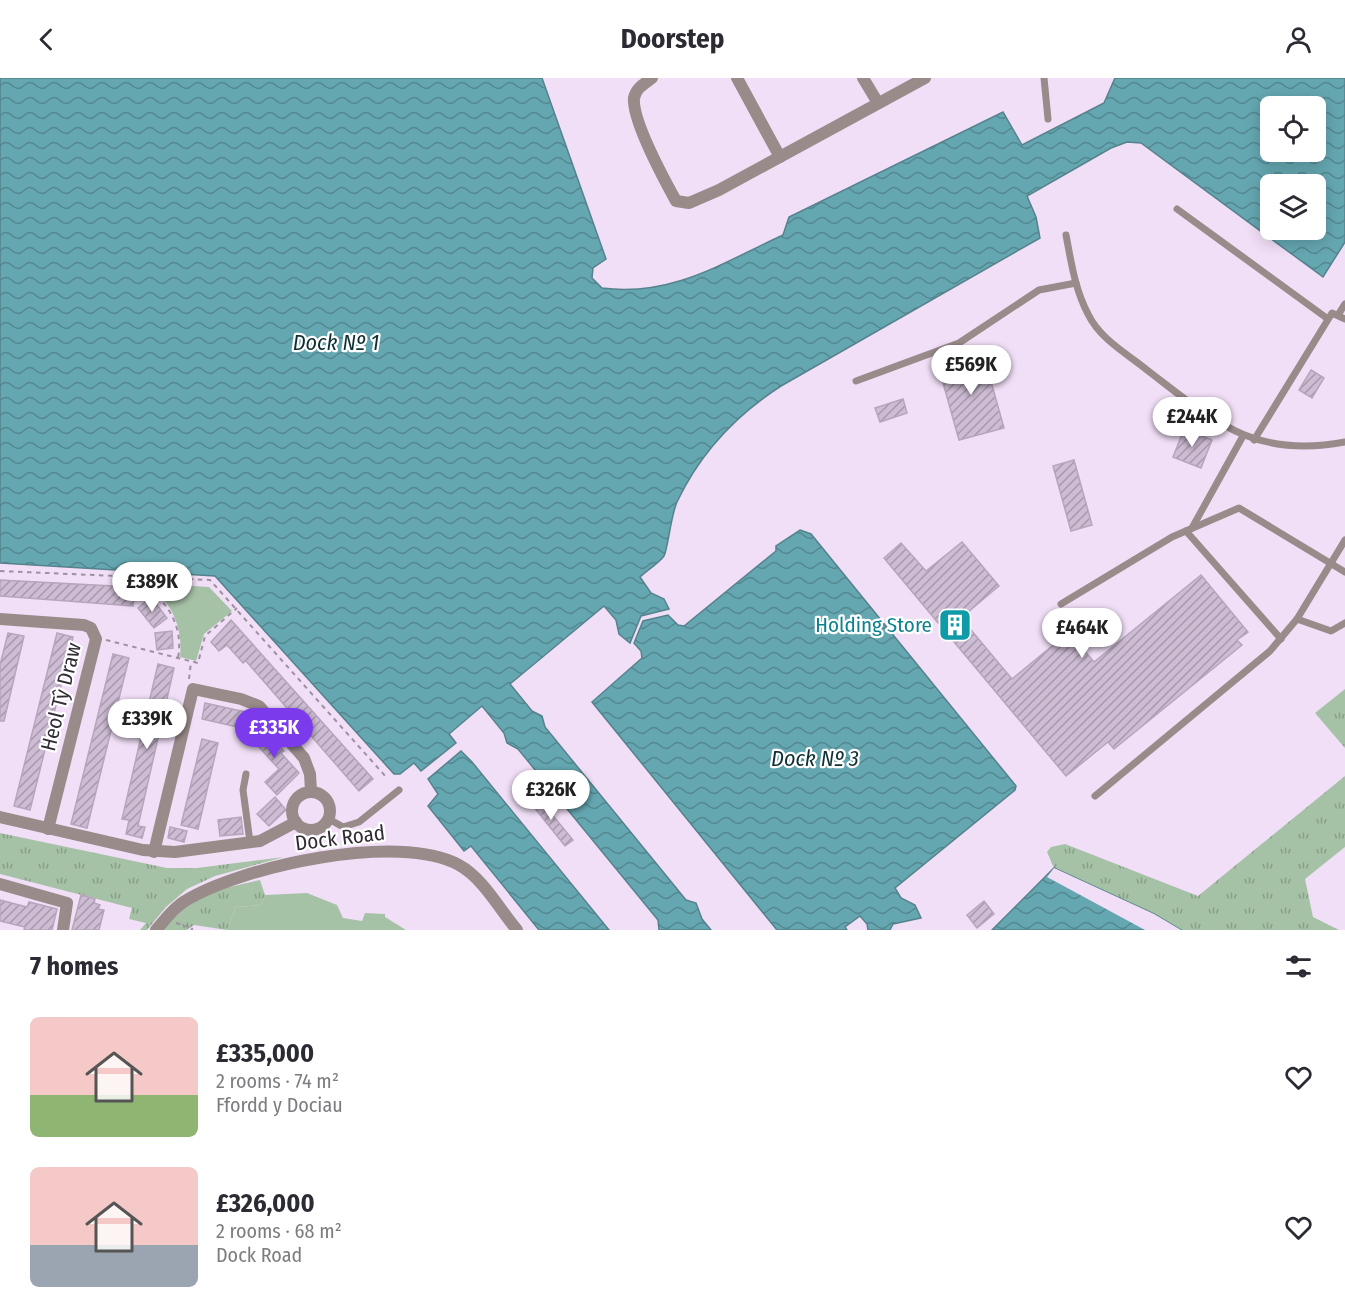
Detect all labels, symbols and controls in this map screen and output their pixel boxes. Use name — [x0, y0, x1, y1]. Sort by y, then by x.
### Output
icon: back — [30, 23, 63, 56]
text: Doorstep — [621, 23, 724, 55]
icon: person — [1282, 23, 1315, 56]
map controls — [1260, 96, 1326, 240]
button: locate — [1260, 96, 1326, 162]
button: layers — [1260, 174, 1326, 240]
water label: Dock Nº 1 — [293, 329, 379, 356]
pin: £569K — [929, 345, 1013, 396]
text: £569K — [945, 352, 997, 376]
pin: £244K — [1150, 397, 1234, 448]
text: £244K — [1167, 404, 1217, 428]
pin: £389K — [110, 562, 194, 613]
text: £389K — [126, 569, 178, 593]
building icon: Holding Store — [937, 607, 973, 643]
pin: £464K — [1040, 608, 1124, 659]
place label: Holding Store — [815, 612, 932, 638]
text: £464K — [1056, 615, 1108, 639]
street label: Heol Tŷ Draw — [35, 640, 87, 754]
pin: £339K — [105, 699, 189, 750]
text: £339K — [122, 706, 172, 730]
pin: £335K — [232, 708, 316, 759]
text: £335K — [249, 715, 299, 739]
water label: Dock Nº 3 — [771, 745, 859, 772]
pin: £326K — [509, 770, 593, 821]
text: £326K — [526, 777, 576, 801]
street label: Dock Road — [294, 820, 386, 856]
icon: filters — [1282, 950, 1315, 983]
text: 7 homes — [30, 951, 118, 982]
text: £335,000 — [216, 1038, 314, 1069]
icon: home — [78, 1041, 150, 1113]
icon: heart — [1282, 1061, 1315, 1094]
text: 2 rooms · 74 m² — [216, 1069, 339, 1093]
text: Ffordd y Dociau — [216, 1093, 343, 1117]
text: £326,000 — [216, 1188, 315, 1219]
icon: home — [78, 1191, 150, 1263]
icon: heart — [1282, 1211, 1315, 1244]
text: 2 rooms · 68 m² — [216, 1219, 342, 1243]
text: Dock Road — [216, 1243, 302, 1267]

